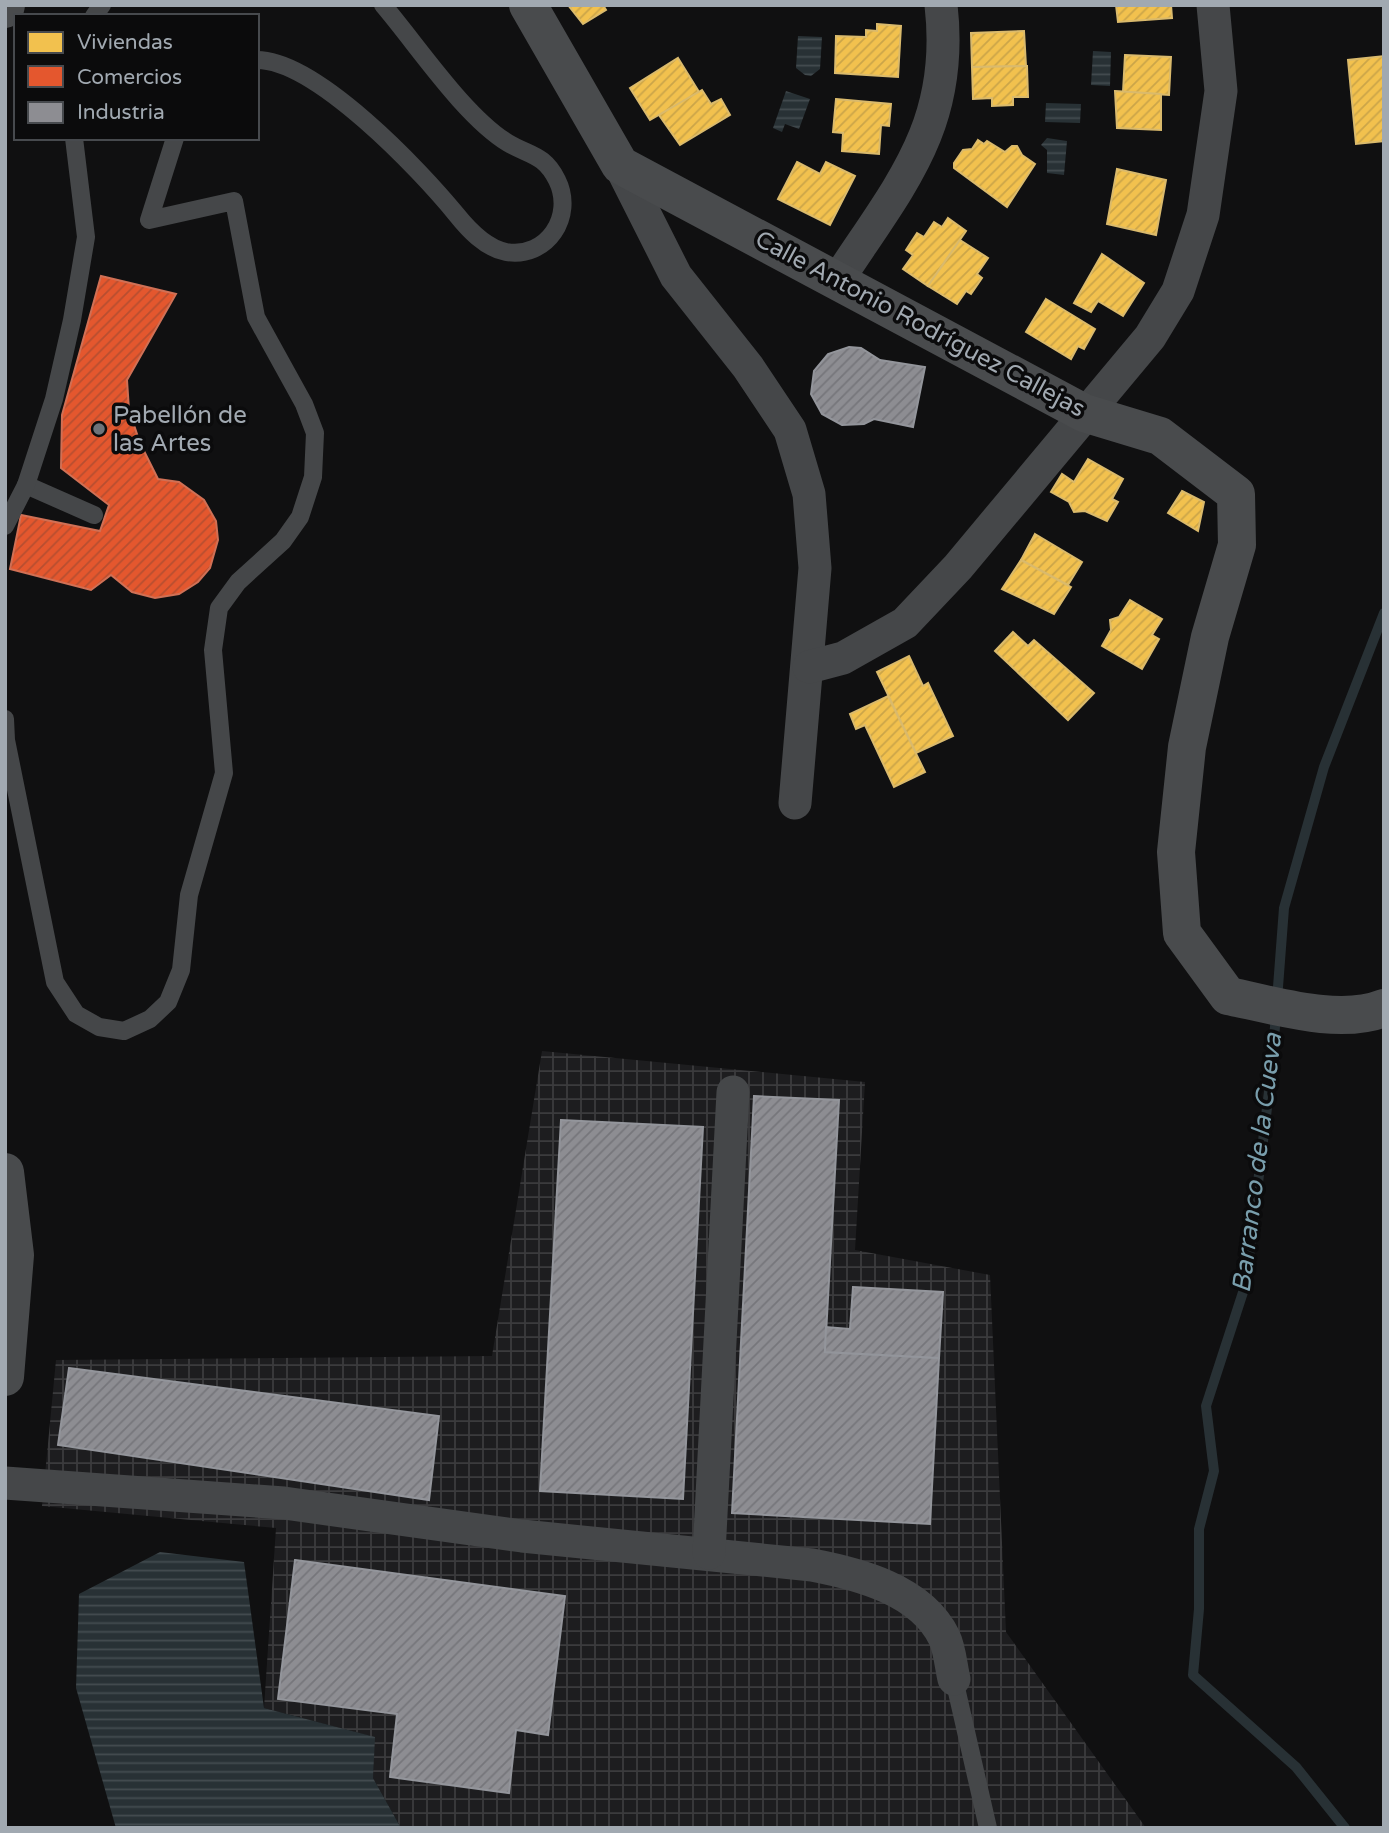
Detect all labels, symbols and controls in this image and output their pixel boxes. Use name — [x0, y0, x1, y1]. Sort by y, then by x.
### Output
legend — [14, 14, 259, 140]
text: Viviendas — [77, 30, 173, 55]
text: Comercios — [77, 65, 182, 90]
text: Industria — [77, 100, 165, 125]
street label: Calle Antonio Rodríguez Callejas — [750, 224, 1090, 424]
place label: Pabellón de las Artes — [113, 401, 247, 458]
marker: Pabellón de las Artes — [91, 421, 107, 437]
water label: Barranco de la Cueva — [1226, 1030, 1288, 1295]

